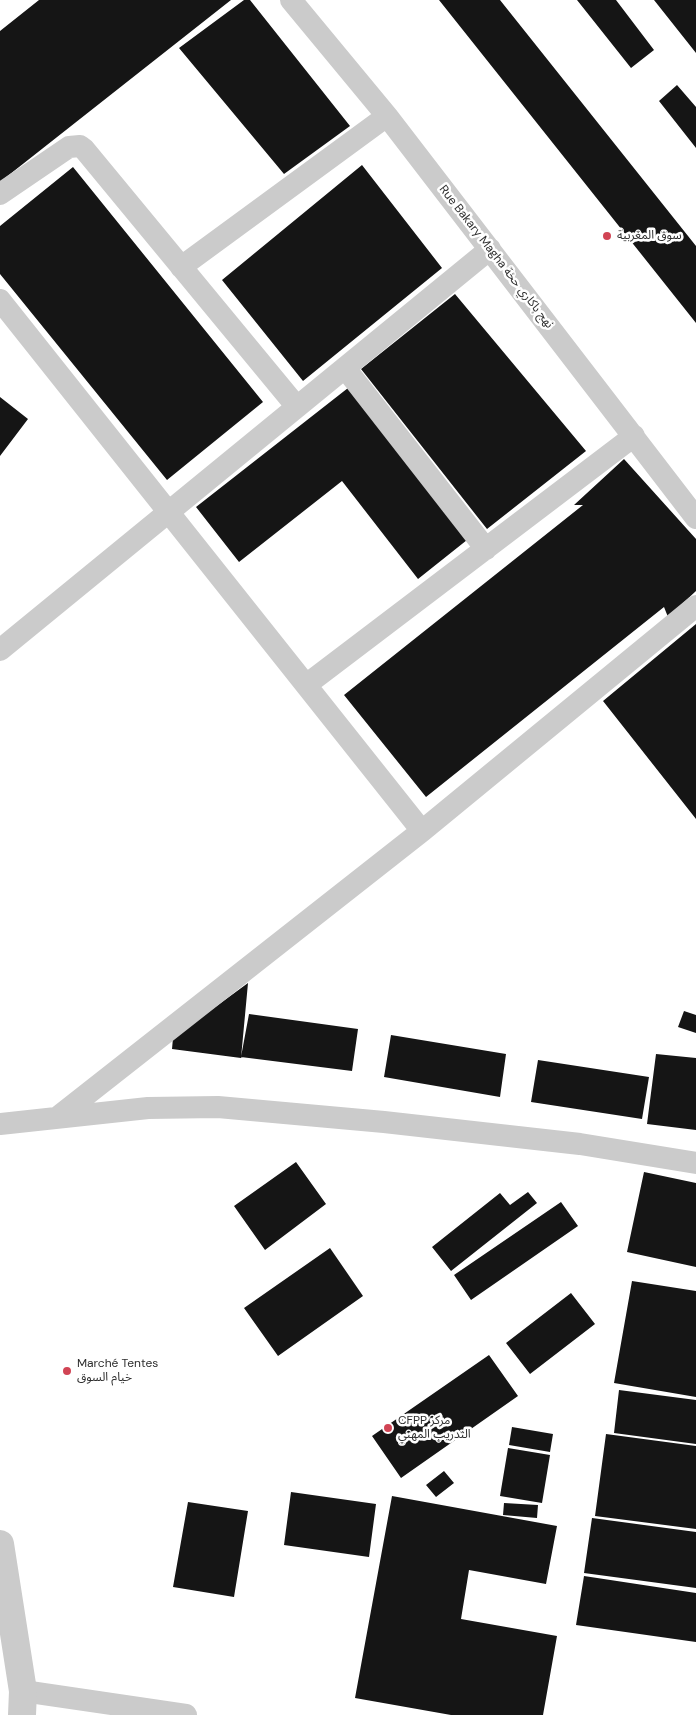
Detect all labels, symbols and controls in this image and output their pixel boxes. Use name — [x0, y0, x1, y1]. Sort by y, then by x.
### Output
street label: Rue Bakary Magha نهج باكاري حخة — [436, 183, 556, 331]
place label: سوق المغربية — [617, 229, 682, 243]
marker: سوق المغربية — [601, 230, 613, 242]
place label: Marché Tentes خيام السوق — [77, 1357, 158, 1385]
marker: Marché Tentes خيام السوق — [61, 1365, 73, 1377]
place label: CFPP مركز التدريب المهني — [398, 1414, 471, 1442]
marker: CFPP مركز التدريب المهني — [382, 1422, 394, 1434]

